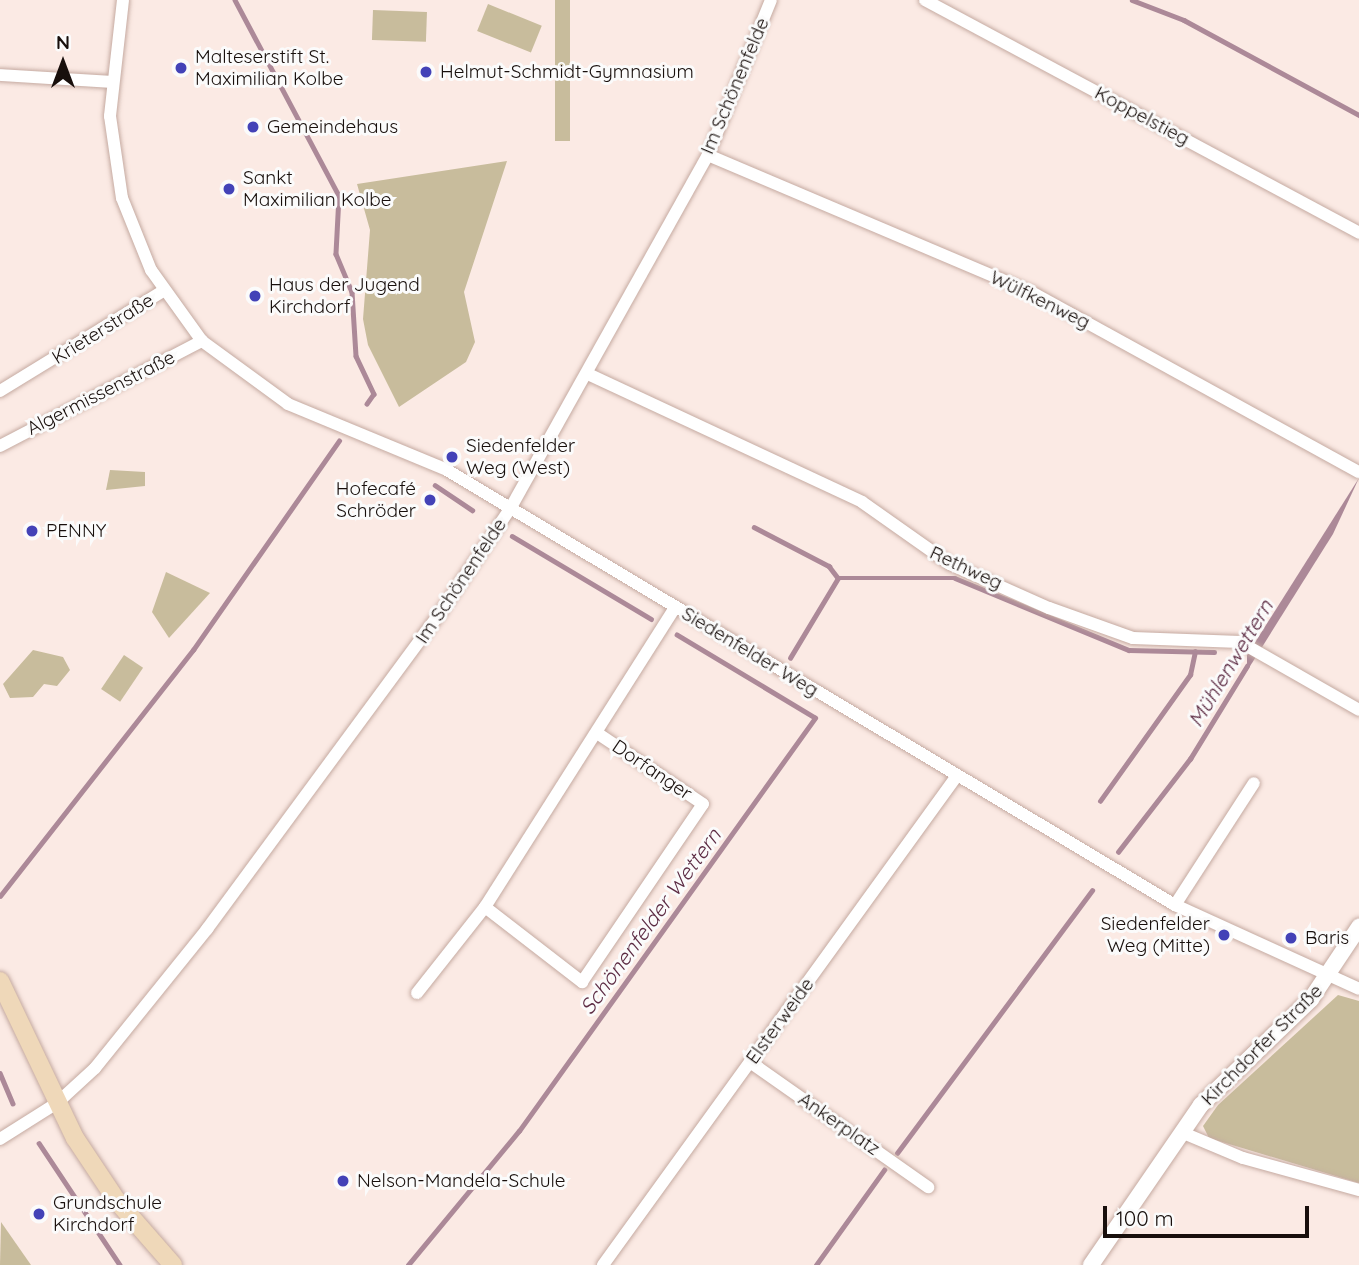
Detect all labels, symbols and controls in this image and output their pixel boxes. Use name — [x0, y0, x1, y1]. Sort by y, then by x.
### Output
street label: Im Schönenfelde — [696, 14, 774, 158]
north arrow — [28, 28, 98, 98]
text: N — [56, 30, 70, 54]
place label: Malteserstift St. Maximilian Kolbe — [195, 46, 344, 90]
marker: Malteserstift St. Maximilian Kolbe — [173, 60, 189, 76]
place label: Helmut-Schmidt-Gymnasium — [440, 61, 694, 83]
marker: Helmut-Schmidt-Gymnasium — [418, 64, 434, 80]
street label: Koppelstieg — [1091, 82, 1193, 150]
place label: Gemeindehaus — [267, 116, 398, 138]
marker: Gemeindehaus — [245, 119, 261, 135]
place label: Sankt Maximilian Kolbe — [243, 167, 392, 211]
marker: Sankt Maximilian Kolbe — [221, 181, 237, 197]
street label: Wülfkenweg — [986, 266, 1094, 334]
place label: Haus der Jugend Kirchdorf — [269, 274, 420, 318]
marker: Haus der Jugend Kirchdorf — [247, 288, 263, 304]
street label: Krieterstraße — [48, 289, 158, 369]
street label: Algermissenstraße — [23, 346, 179, 440]
place label: Siedenfelder Weg (West) — [466, 435, 575, 479]
marker: Siedenfelder Weg (West) — [444, 449, 460, 465]
place label: Hofecafé Schröder — [336, 478, 416, 522]
marker: Hofecafé Schröder — [422, 492, 438, 508]
street label: Im Schönenfelde — [411, 514, 511, 648]
place label: PENNY — [46, 520, 106, 542]
marker: PENNY — [24, 523, 40, 539]
street label: Rethweg — [926, 541, 1006, 595]
water label: Mühlenwettern — [1182, 595, 1278, 731]
street label: Siedenfelder Weg — [678, 602, 822, 702]
street label: Dorfanger — [608, 735, 696, 805]
water label: Schönenfelder Wettern — [574, 823, 726, 1019]
place label: Siedenfelder Weg (Mitte) — [1101, 913, 1210, 957]
marker: Siedenfelder Weg (Mitte) — [1216, 927, 1232, 943]
place label: Baris — [1305, 927, 1349, 949]
marker: Baris — [1283, 930, 1299, 946]
street label: Elsterweide — [741, 974, 819, 1068]
street label: Kirchdorfer Straße — [1197, 980, 1327, 1110]
street label: Ankerplatz — [794, 1088, 884, 1160]
place label: Nelson-Mandela-Schule — [357, 1170, 566, 1192]
marker: Nelson-Mandela-Schule — [335, 1173, 351, 1189]
place label: Grundschule Kirchdorf — [53, 1192, 162, 1236]
scale bar — [1107, 1192, 1314, 1236]
text: 100 m — [1116, 1205, 1174, 1231]
marker: Grundschule Kirchdorf — [31, 1206, 47, 1222]

